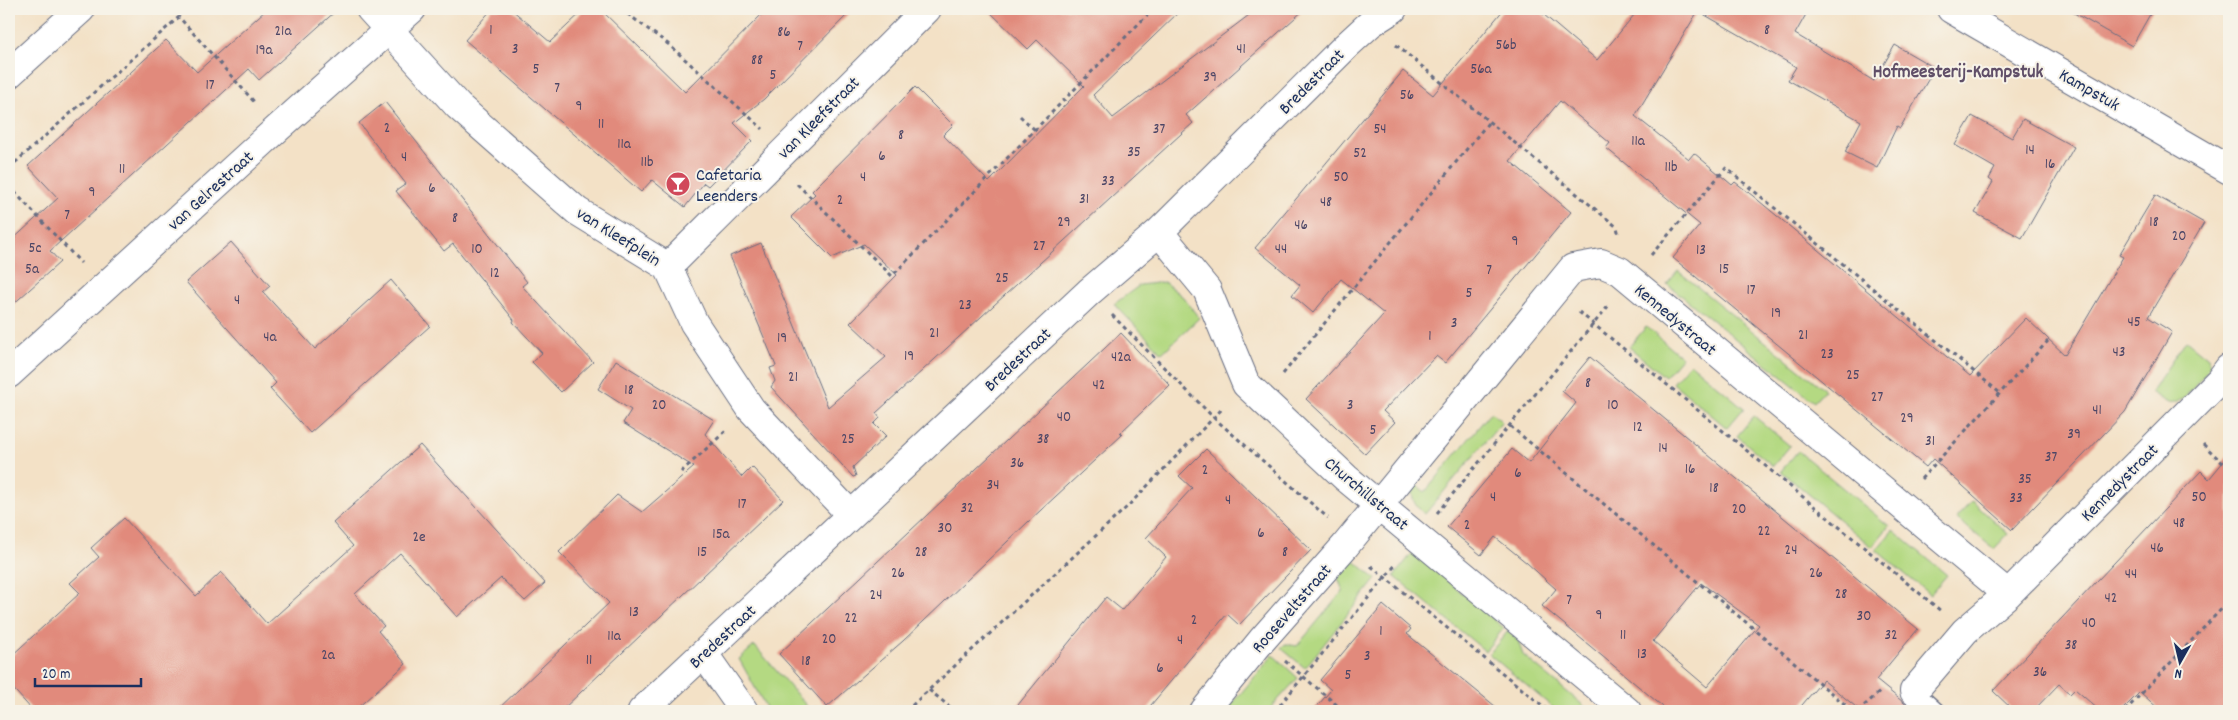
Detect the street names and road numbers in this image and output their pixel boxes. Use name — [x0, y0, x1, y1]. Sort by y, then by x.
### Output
street label: Bredestraat — [1274, 44, 1352, 121]
street label: Kampstuk — [2054, 64, 2124, 119]
street label: van Kleefstraat — [773, 72, 867, 166]
street label: van Gelrestraat — [163, 146, 261, 238]
street label: van Kleefplein — [571, 202, 665, 274]
street label: Kennedystraat — [1628, 279, 1721, 363]
street label: Bredestraat — [979, 323, 1058, 399]
street label: Kennedystraat — [2076, 439, 2166, 528]
street label: Churchillstraat — [1318, 452, 1413, 538]
street label: Rooseveltstraat — [1247, 559, 1339, 660]
street label: Bredestraat — [684, 600, 763, 676]

